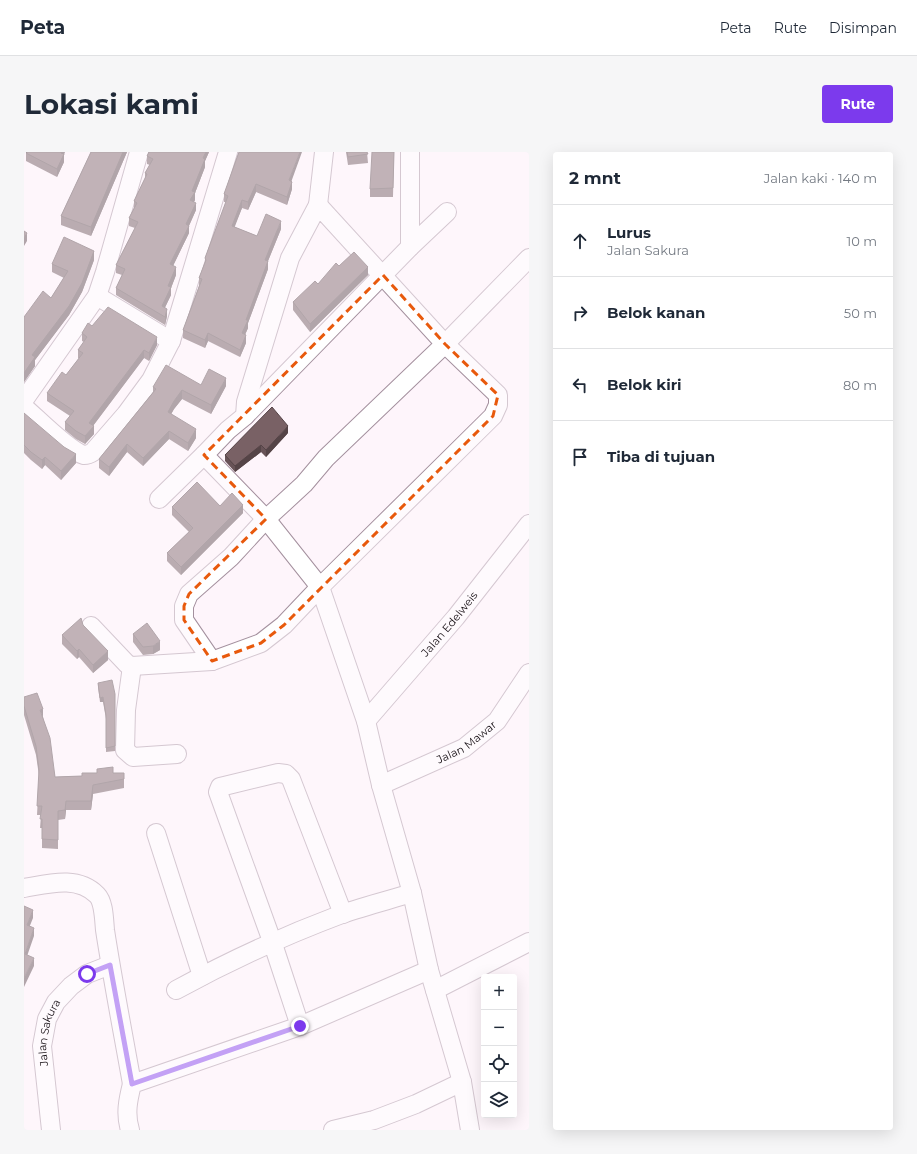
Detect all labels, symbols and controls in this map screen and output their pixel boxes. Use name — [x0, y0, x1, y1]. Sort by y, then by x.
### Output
text: Peta — [20, 16, 65, 39]
text: Peta — [720, 19, 752, 37]
text: Rute — [774, 19, 807, 37]
text: Disimpan — [829, 19, 897, 37]
button: Rute — [822, 85, 893, 123]
text: Lokasi kami — [24, 87, 199, 121]
text: 2 mnt — [569, 168, 621, 188]
text: Jalan kaki · 140 m — [764, 170, 877, 186]
text: Lurus — [607, 223, 651, 242]
icon: ahead — [569, 230, 591, 252]
text: 10 m — [847, 233, 877, 249]
text: Jalan Sakura — [607, 242, 689, 258]
icon: right — [569, 302, 591, 324]
text: Belok kanan — [607, 303, 705, 322]
text: 50 m — [844, 305, 877, 321]
icon: left — [569, 374, 591, 396]
text: Belok kiri — [607, 375, 682, 394]
text: 80 m — [843, 377, 877, 393]
icon: arrive — [569, 446, 591, 468]
text: Tiba di tujuan — [607, 447, 715, 466]
street label: Jalan Edelweis — [417, 588, 481, 660]
street label: Jalan Mawar — [433, 717, 499, 767]
route start — [78, 965, 96, 983]
map controls — [481, 974, 517, 1118]
button: + — [481, 974, 517, 1010]
street label: Jalan Sakura — [35, 996, 63, 1068]
button: − — [481, 1010, 517, 1046]
route end — [291, 1017, 309, 1035]
button: locate — [481, 1046, 517, 1082]
button: layers — [481, 1082, 517, 1118]

